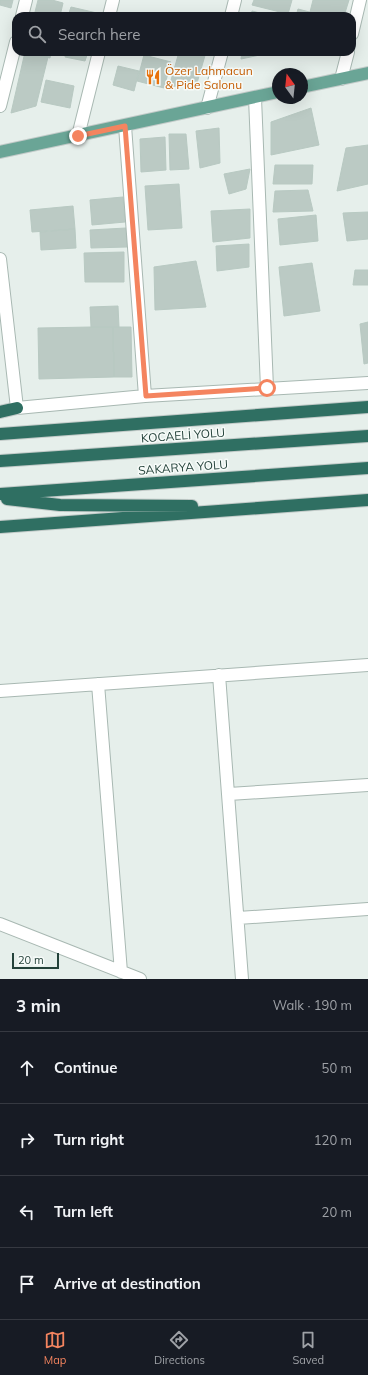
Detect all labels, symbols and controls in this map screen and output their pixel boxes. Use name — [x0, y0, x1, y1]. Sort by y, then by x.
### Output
search box — [12, 12, 356, 56]
icon: search — [26, 23, 48, 45]
text: Search here — [58, 25, 140, 44]
place label: Özer Lahmacun & Pide Salonu — [165, 63, 253, 92]
restaurant icon: Özer Lahmacun & Pide Salonu — [144, 68, 162, 86]
north arrow — [272, 68, 308, 104]
route end — [69, 127, 87, 145]
route start — [258, 379, 276, 397]
street label: KOCAELİ YOLU — [140, 425, 226, 445]
street label: SAKARYA YOLU — [138, 456, 228, 478]
scale bar — [12, 951, 59, 970]
text: 20 m — [18, 953, 44, 967]
text: 3 min — [16, 995, 61, 1016]
text: Walk · 190 m — [273, 997, 352, 1013]
icon: ahead — [16, 1057, 38, 1079]
text: Continue — [54, 1058, 117, 1077]
text: 50 m — [322, 1060, 352, 1076]
icon: right — [16, 1129, 38, 1151]
text: Turn right — [54, 1130, 124, 1149]
text: 120 m — [314, 1132, 352, 1148]
icon: left — [16, 1201, 38, 1223]
text: Turn left — [54, 1202, 113, 1221]
text: 20 m — [322, 1204, 352, 1220]
icon: arrive — [16, 1273, 38, 1295]
text: Arrive at destination — [54, 1274, 201, 1293]
tab: Map — [44, 1329, 66, 1367]
tab: Directions — [154, 1329, 205, 1367]
tab: Saved — [292, 1329, 324, 1367]

